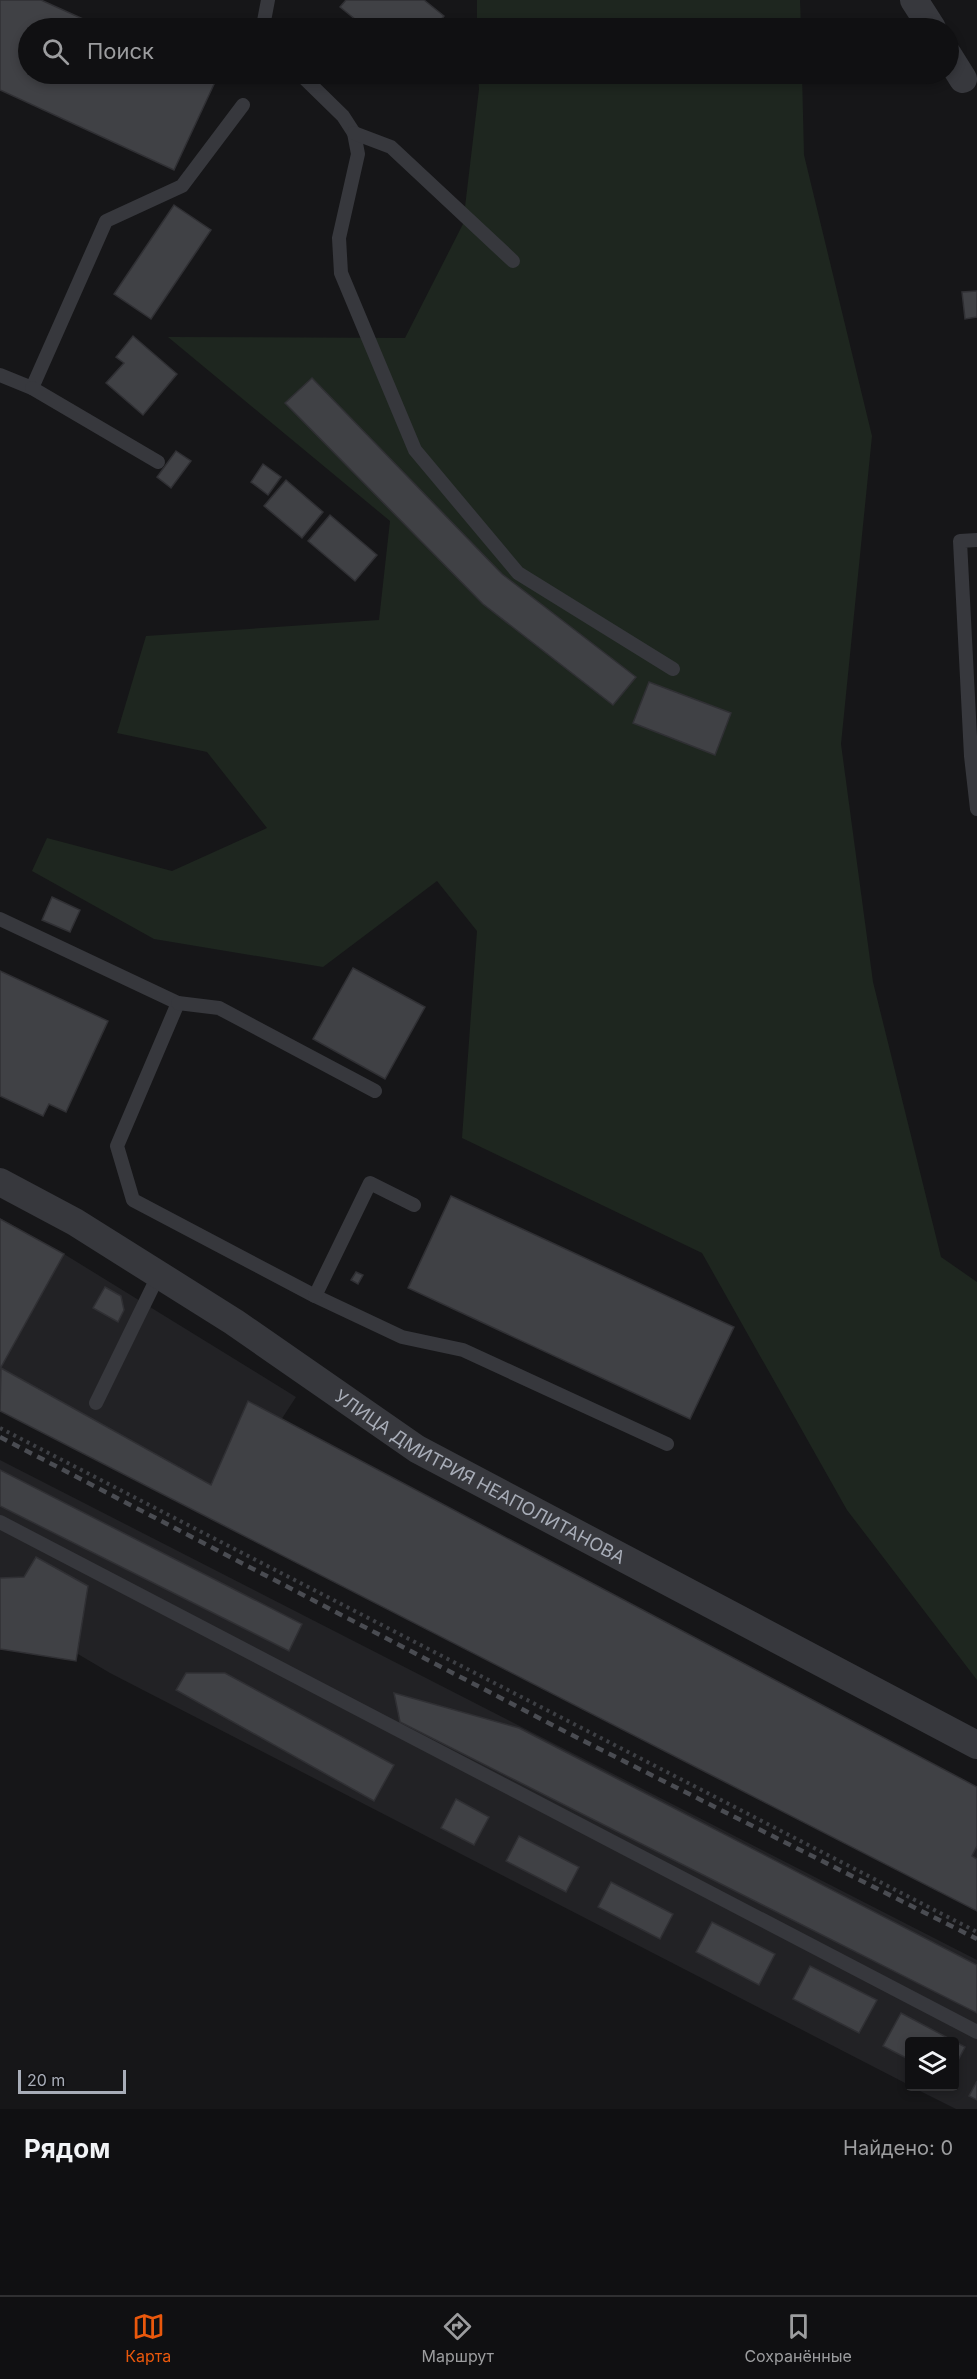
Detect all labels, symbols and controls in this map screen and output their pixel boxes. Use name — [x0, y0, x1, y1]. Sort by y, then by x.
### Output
search box — [18, 18, 959, 84]
icon: search — [39, 35, 72, 68]
text: Поиск — [87, 38, 154, 64]
street label: УЛИЦА ДМИТРИЯ НЕАПОЛИТАНОВА — [331, 1385, 629, 1568]
map controls — [905, 2037, 959, 2091]
button: layers — [905, 2037, 959, 2091]
scale bar — [18, 2067, 126, 2094]
text: 20 m — [27, 2070, 65, 2090]
text: Рядом — [24, 2133, 110, 2164]
text: Найдено: 0 — [843, 2136, 953, 2160]
tab: Карта — [125, 2310, 171, 2366]
tab: Маршрут — [421, 2310, 494, 2366]
tab: Сохранённые — [744, 2310, 852, 2366]

